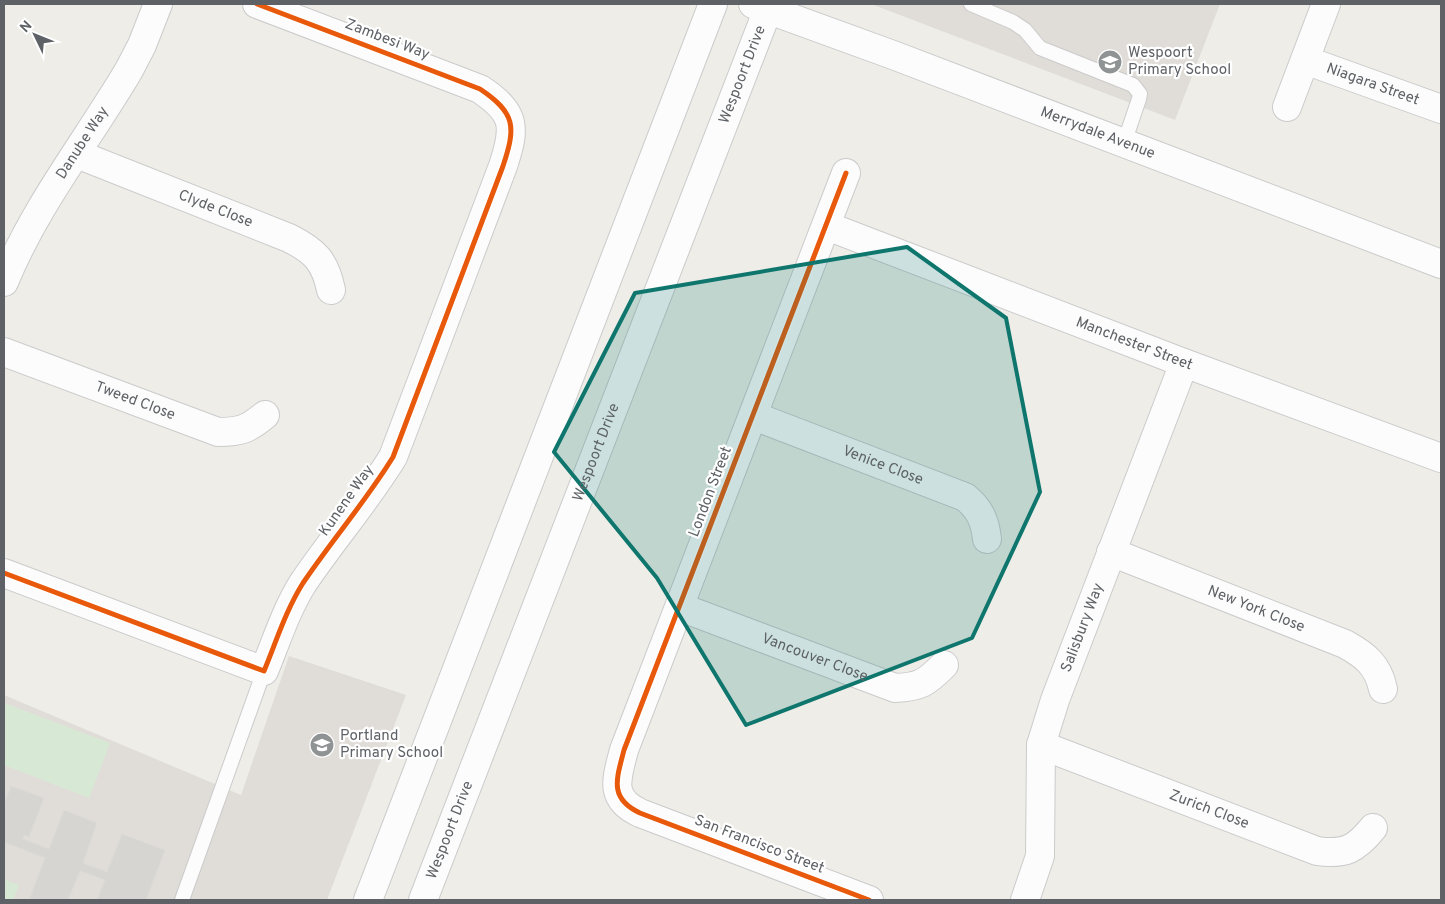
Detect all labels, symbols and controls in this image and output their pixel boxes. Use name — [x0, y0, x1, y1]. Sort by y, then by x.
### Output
north arrow — [10, 10, 60, 60]
street label: Zambesi Way — [342, 15, 432, 65]
text: N — [17, 18, 36, 37]
street label: Wespoort Drive — [715, 23, 770, 127]
place label: Wespoort Primary School — [1128, 44, 1231, 80]
school or university icon: Wespoort Primary School — [1097, 49, 1123, 75]
street label: Niagara Street — [1324, 59, 1422, 110]
street label: Danube Way — [52, 103, 113, 183]
street label: Merrydale Avenue — [1038, 103, 1158, 164]
street label: Clyde Close — [176, 186, 255, 232]
street label: Manchester Street — [1073, 313, 1195, 375]
street label: Tweed Close — [92, 377, 178, 425]
street label: Wespoort Drive — [569, 401, 624, 504]
street label: Venice Close — [840, 441, 926, 490]
street label: London Street — [685, 444, 737, 540]
street label: Kunene Way — [315, 461, 379, 541]
street label: Salisbury Way — [1057, 580, 1108, 675]
street label: New York Close — [1205, 581, 1308, 637]
street label: Vancouver Close — [759, 629, 871, 686]
place label: Portland Primary School — [340, 727, 443, 763]
school or university icon: Portland Primary School — [309, 732, 335, 758]
street label: Wespoort Drive — [422, 778, 478, 882]
street label: Zurich Close — [1166, 786, 1252, 833]
street label: San Francisco Street — [691, 811, 827, 879]

